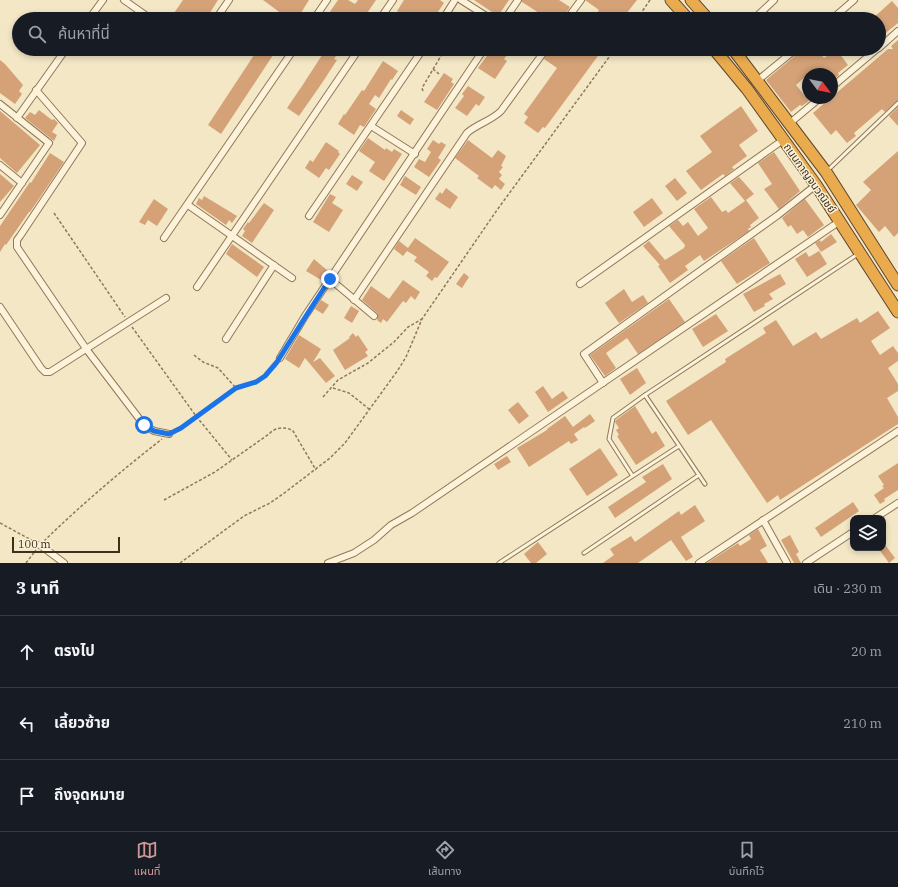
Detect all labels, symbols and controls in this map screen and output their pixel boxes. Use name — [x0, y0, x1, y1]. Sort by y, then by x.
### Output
search box — [12, 12, 886, 56]
icon: search — [26, 23, 48, 45]
text: ค้นหาที่นี่ — [58, 24, 110, 43]
north arrow — [802, 68, 838, 104]
street label: ถนนกาญจนวณิชย์ — [781, 140, 839, 216]
route end — [321, 270, 339, 288]
route start — [135, 416, 153, 434]
map controls — [850, 515, 886, 551]
button: layers — [850, 515, 886, 551]
scale bar — [12, 535, 120, 554]
text: 100 m — [18, 537, 51, 551]
text: 3 นาที — [16, 577, 59, 599]
text: เดิน · 230 m — [813, 580, 882, 597]
icon: ahead — [16, 641, 38, 663]
text: ตรงไป — [54, 641, 95, 660]
text: 20 m — [851, 643, 882, 660]
icon: left — [16, 713, 38, 735]
text: เลี้ยวซ้าย — [54, 713, 110, 732]
text: 210 m — [843, 715, 882, 732]
icon: arrive — [16, 785, 38, 807]
text: ถึงจุดหมาย — [54, 785, 125, 804]
tab: แผนที่ — [134, 839, 161, 880]
tab: เส้นทาง — [428, 839, 461, 880]
tab: บันทึกไว้ — [729, 839, 764, 880]

